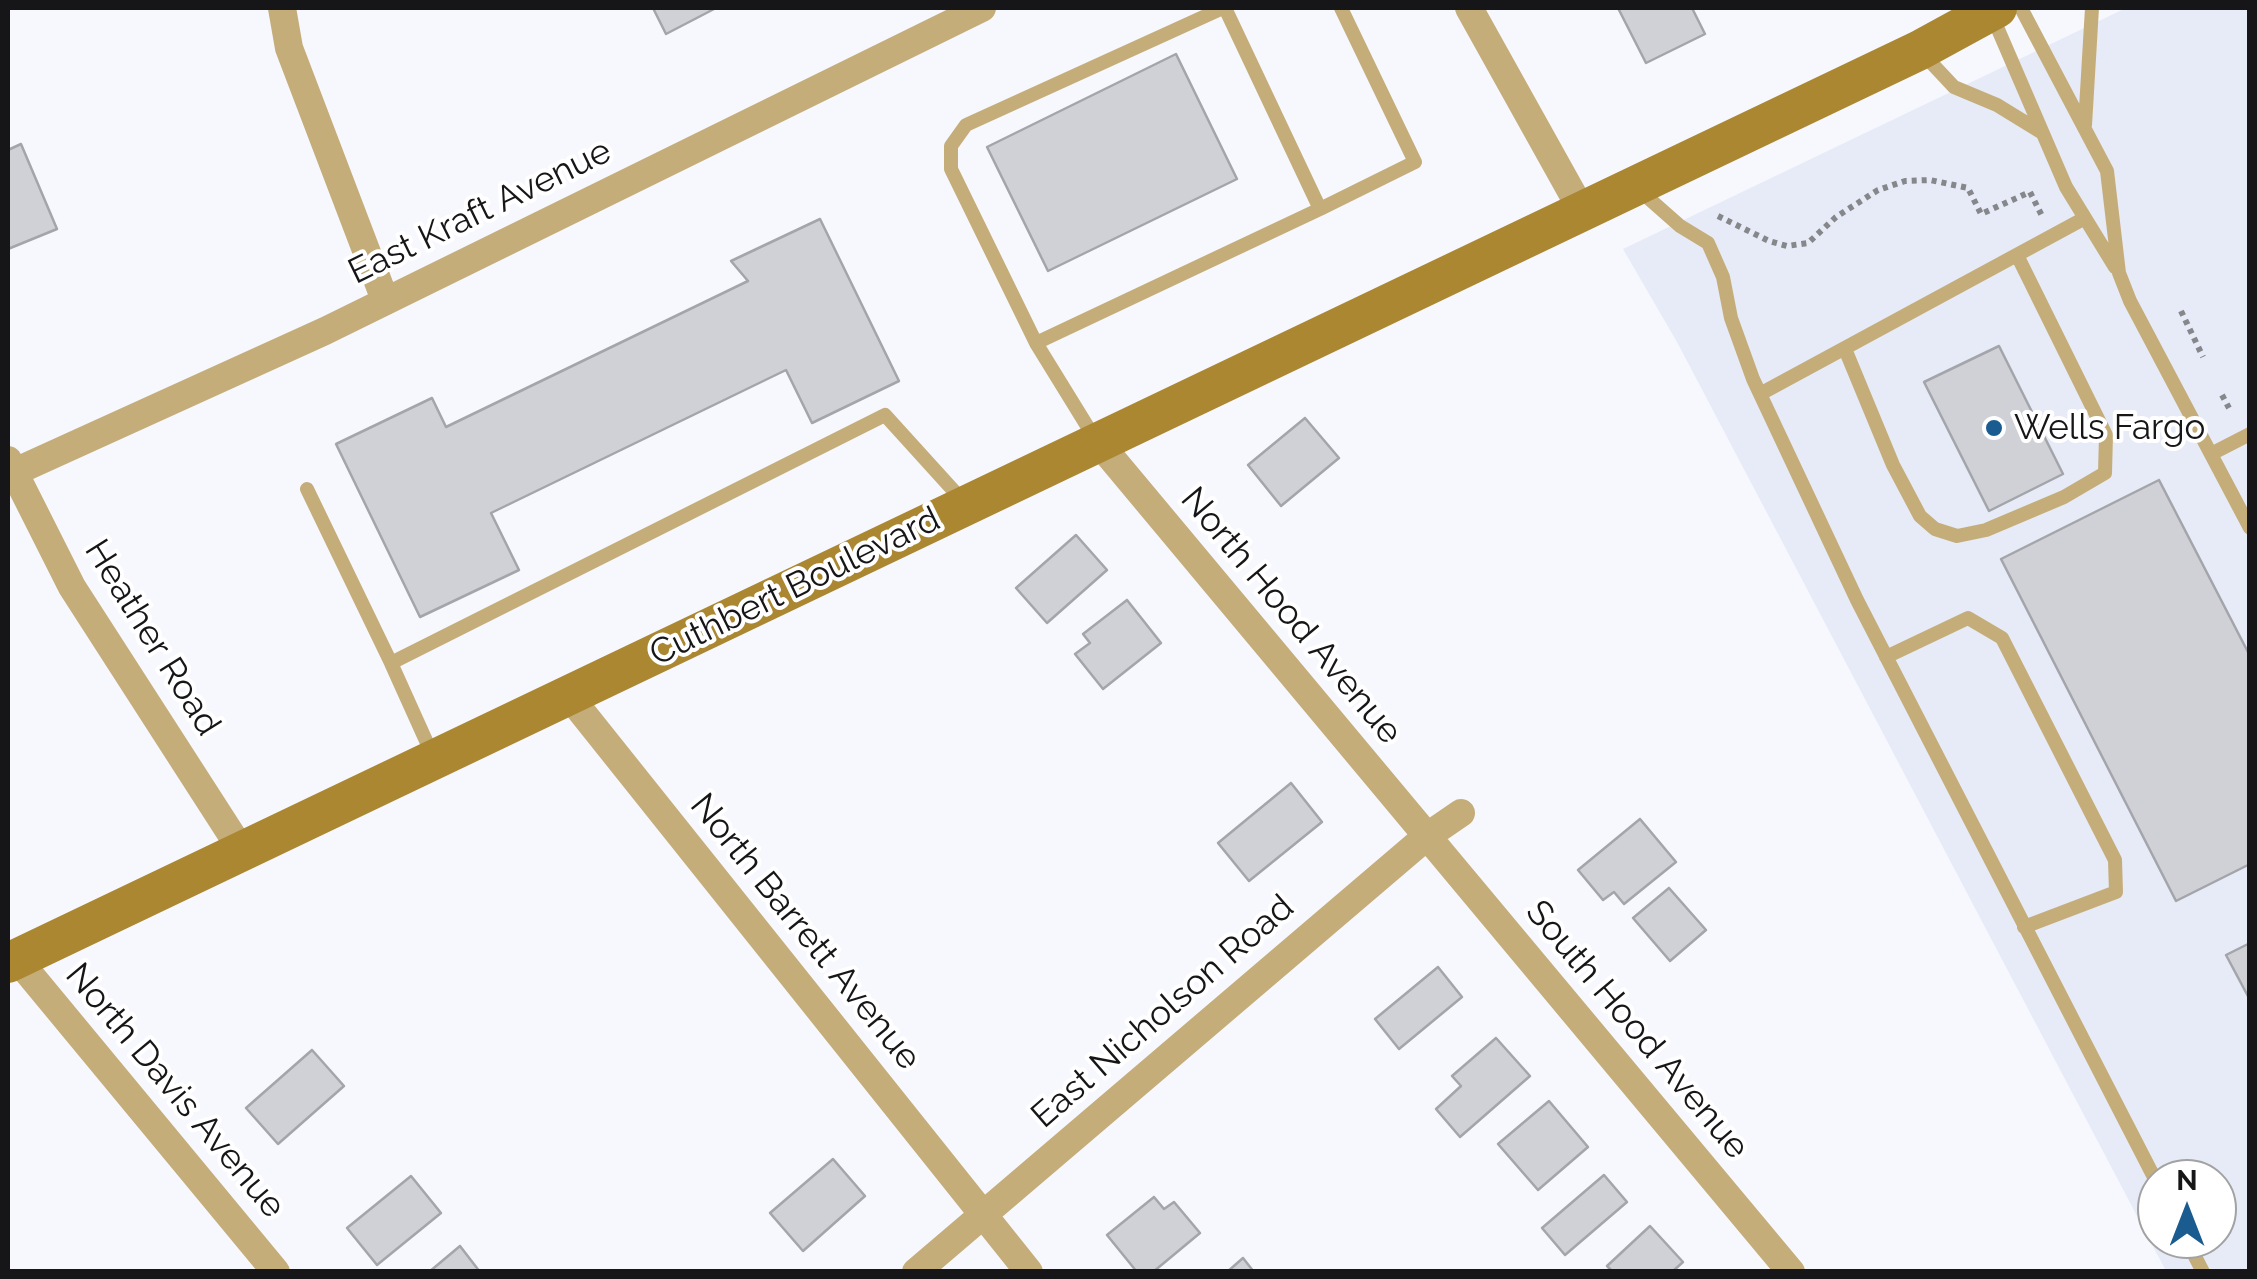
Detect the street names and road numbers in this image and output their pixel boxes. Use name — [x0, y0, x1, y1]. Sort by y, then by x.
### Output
street label: East Kraft Avenue — [342, 130, 618, 294]
street label: North Hood Avenue — [1172, 479, 1410, 753]
street label: Cuthbert Boulevard — [643, 499, 947, 675]
street label: Heather Road — [75, 532, 229, 744]
street label: North Barrett Avenue — [681, 786, 929, 1078]
street label: East Nicholson Road — [1023, 887, 1303, 1137]
street label: South Hood Avenue — [1517, 892, 1757, 1168]
street label: North Davis Avenue — [56, 955, 294, 1227]

